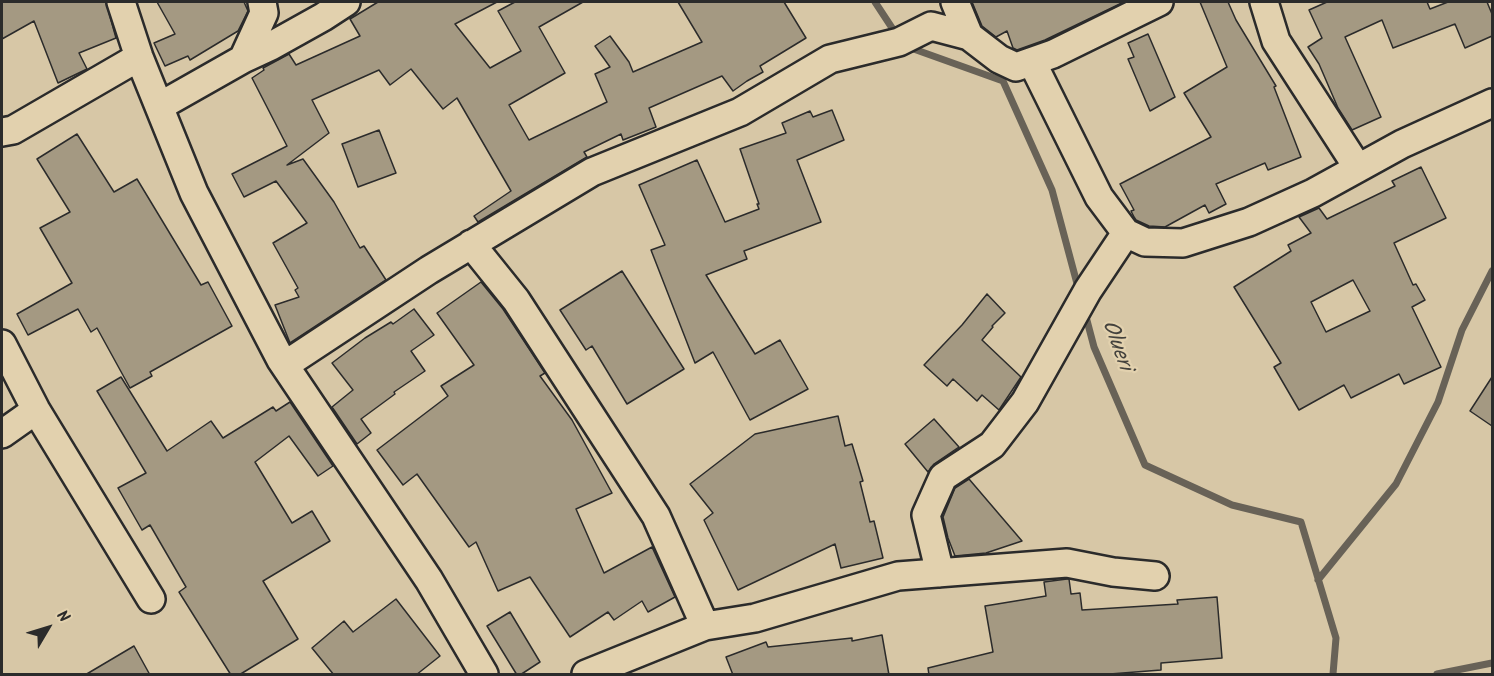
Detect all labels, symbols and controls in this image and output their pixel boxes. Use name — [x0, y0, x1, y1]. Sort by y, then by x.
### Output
water label: Olueri — [1094, 317, 1136, 375]
north arrow — [18, 598, 78, 658]
text: N — [50, 605, 76, 628]

